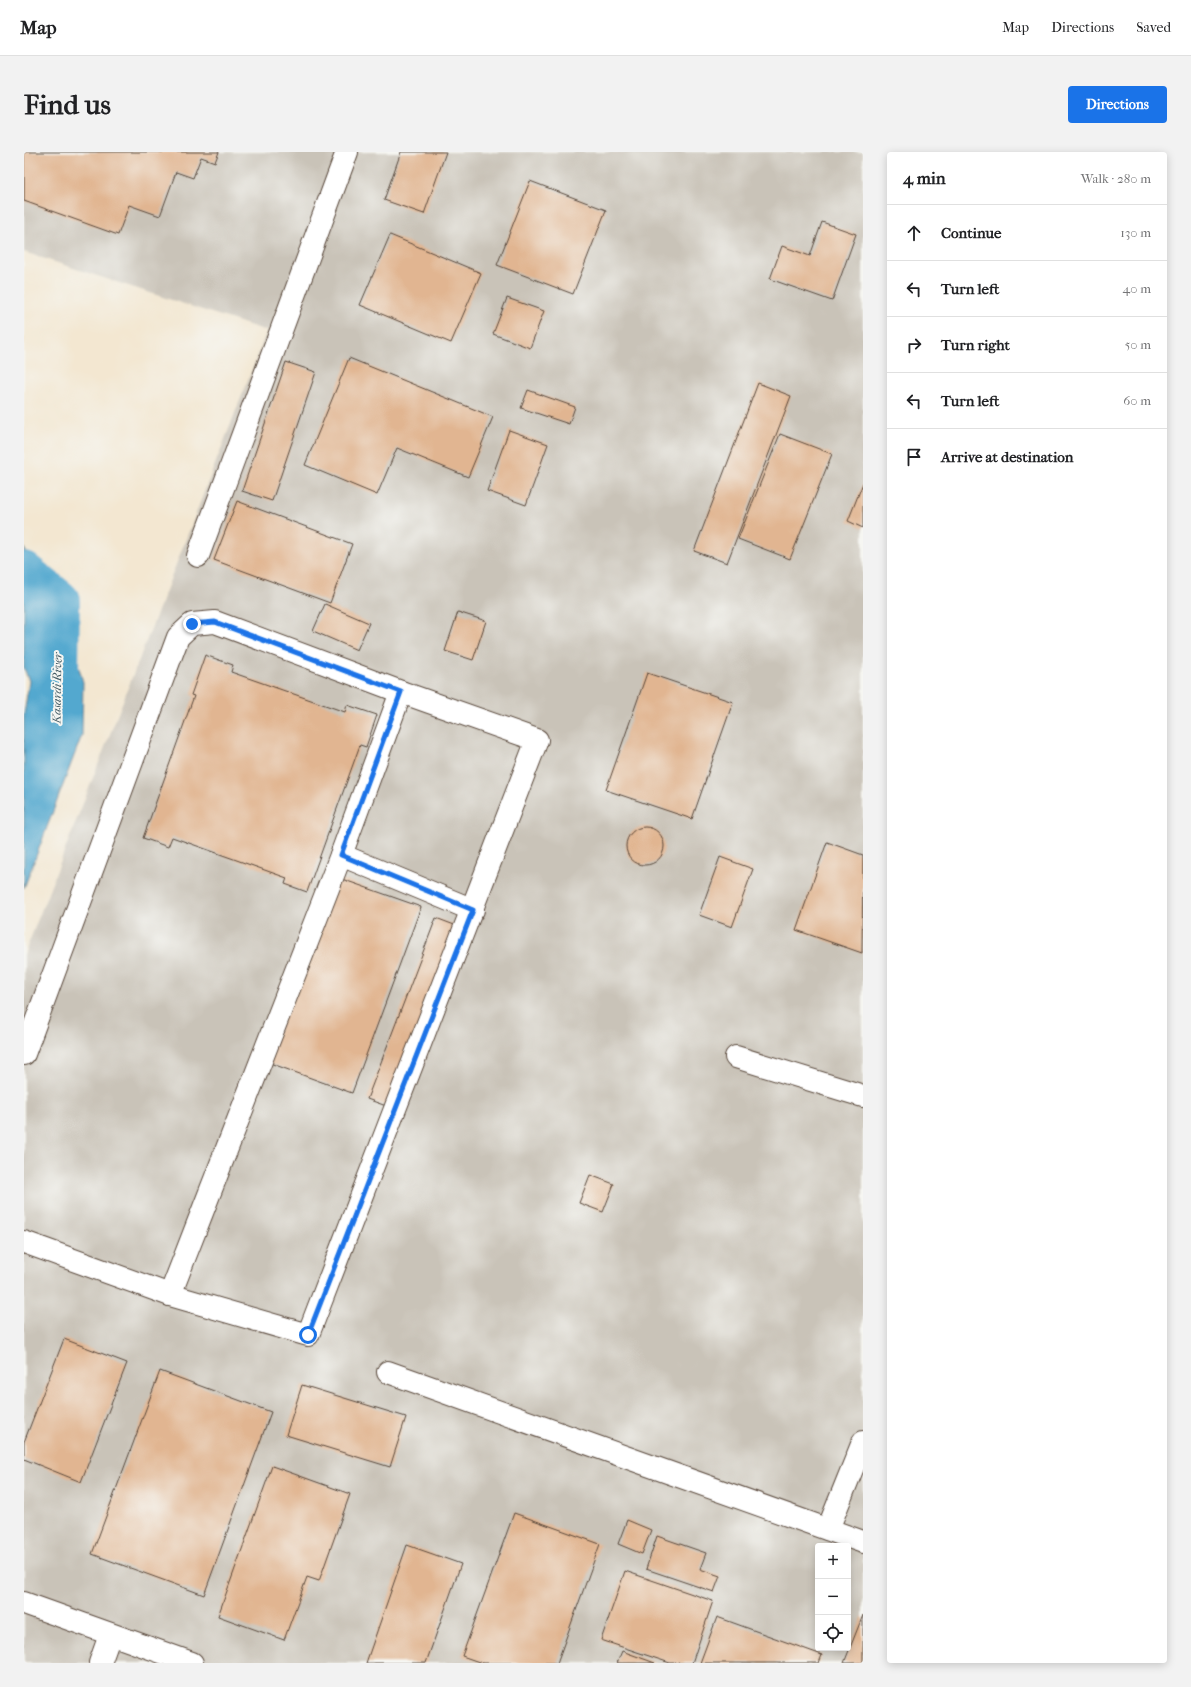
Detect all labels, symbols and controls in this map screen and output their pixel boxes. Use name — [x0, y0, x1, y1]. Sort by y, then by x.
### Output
text: Map — [20, 17, 56, 39]
text: Map — [1002, 19, 1029, 36]
text: Directions — [1051, 19, 1114, 36]
text: Saved — [1136, 19, 1171, 36]
button: Directions — [1068, 86, 1167, 123]
text: Find us — [24, 88, 111, 121]
text: 4 min — [903, 168, 946, 188]
text: Walk · 280 m — [1081, 171, 1151, 186]
icon: ahead — [903, 222, 925, 244]
text: Continue — [941, 224, 1001, 242]
text: 130 m — [1120, 225, 1151, 240]
icon: left — [903, 278, 925, 300]
text: Turn left — [941, 280, 999, 298]
text: 40 m — [1123, 281, 1151, 296]
icon: right — [903, 334, 925, 356]
text: Turn right — [941, 336, 1010, 354]
text: 50 m — [1125, 337, 1151, 352]
icon: left — [903, 390, 925, 412]
text: Turn left — [941, 392, 999, 410]
text: 60 m — [1123, 393, 1151, 408]
icon: arrive — [903, 446, 925, 468]
text: Arrive at destination — [941, 448, 1073, 466]
route end — [183, 615, 201, 633]
water label: Kasardi River — [49, 651, 65, 725]
route start — [299, 1326, 317, 1344]
map controls — [815, 1543, 851, 1651]
button: + — [815, 1543, 851, 1579]
button: − — [815, 1579, 851, 1615]
button: locate — [815, 1615, 851, 1651]

